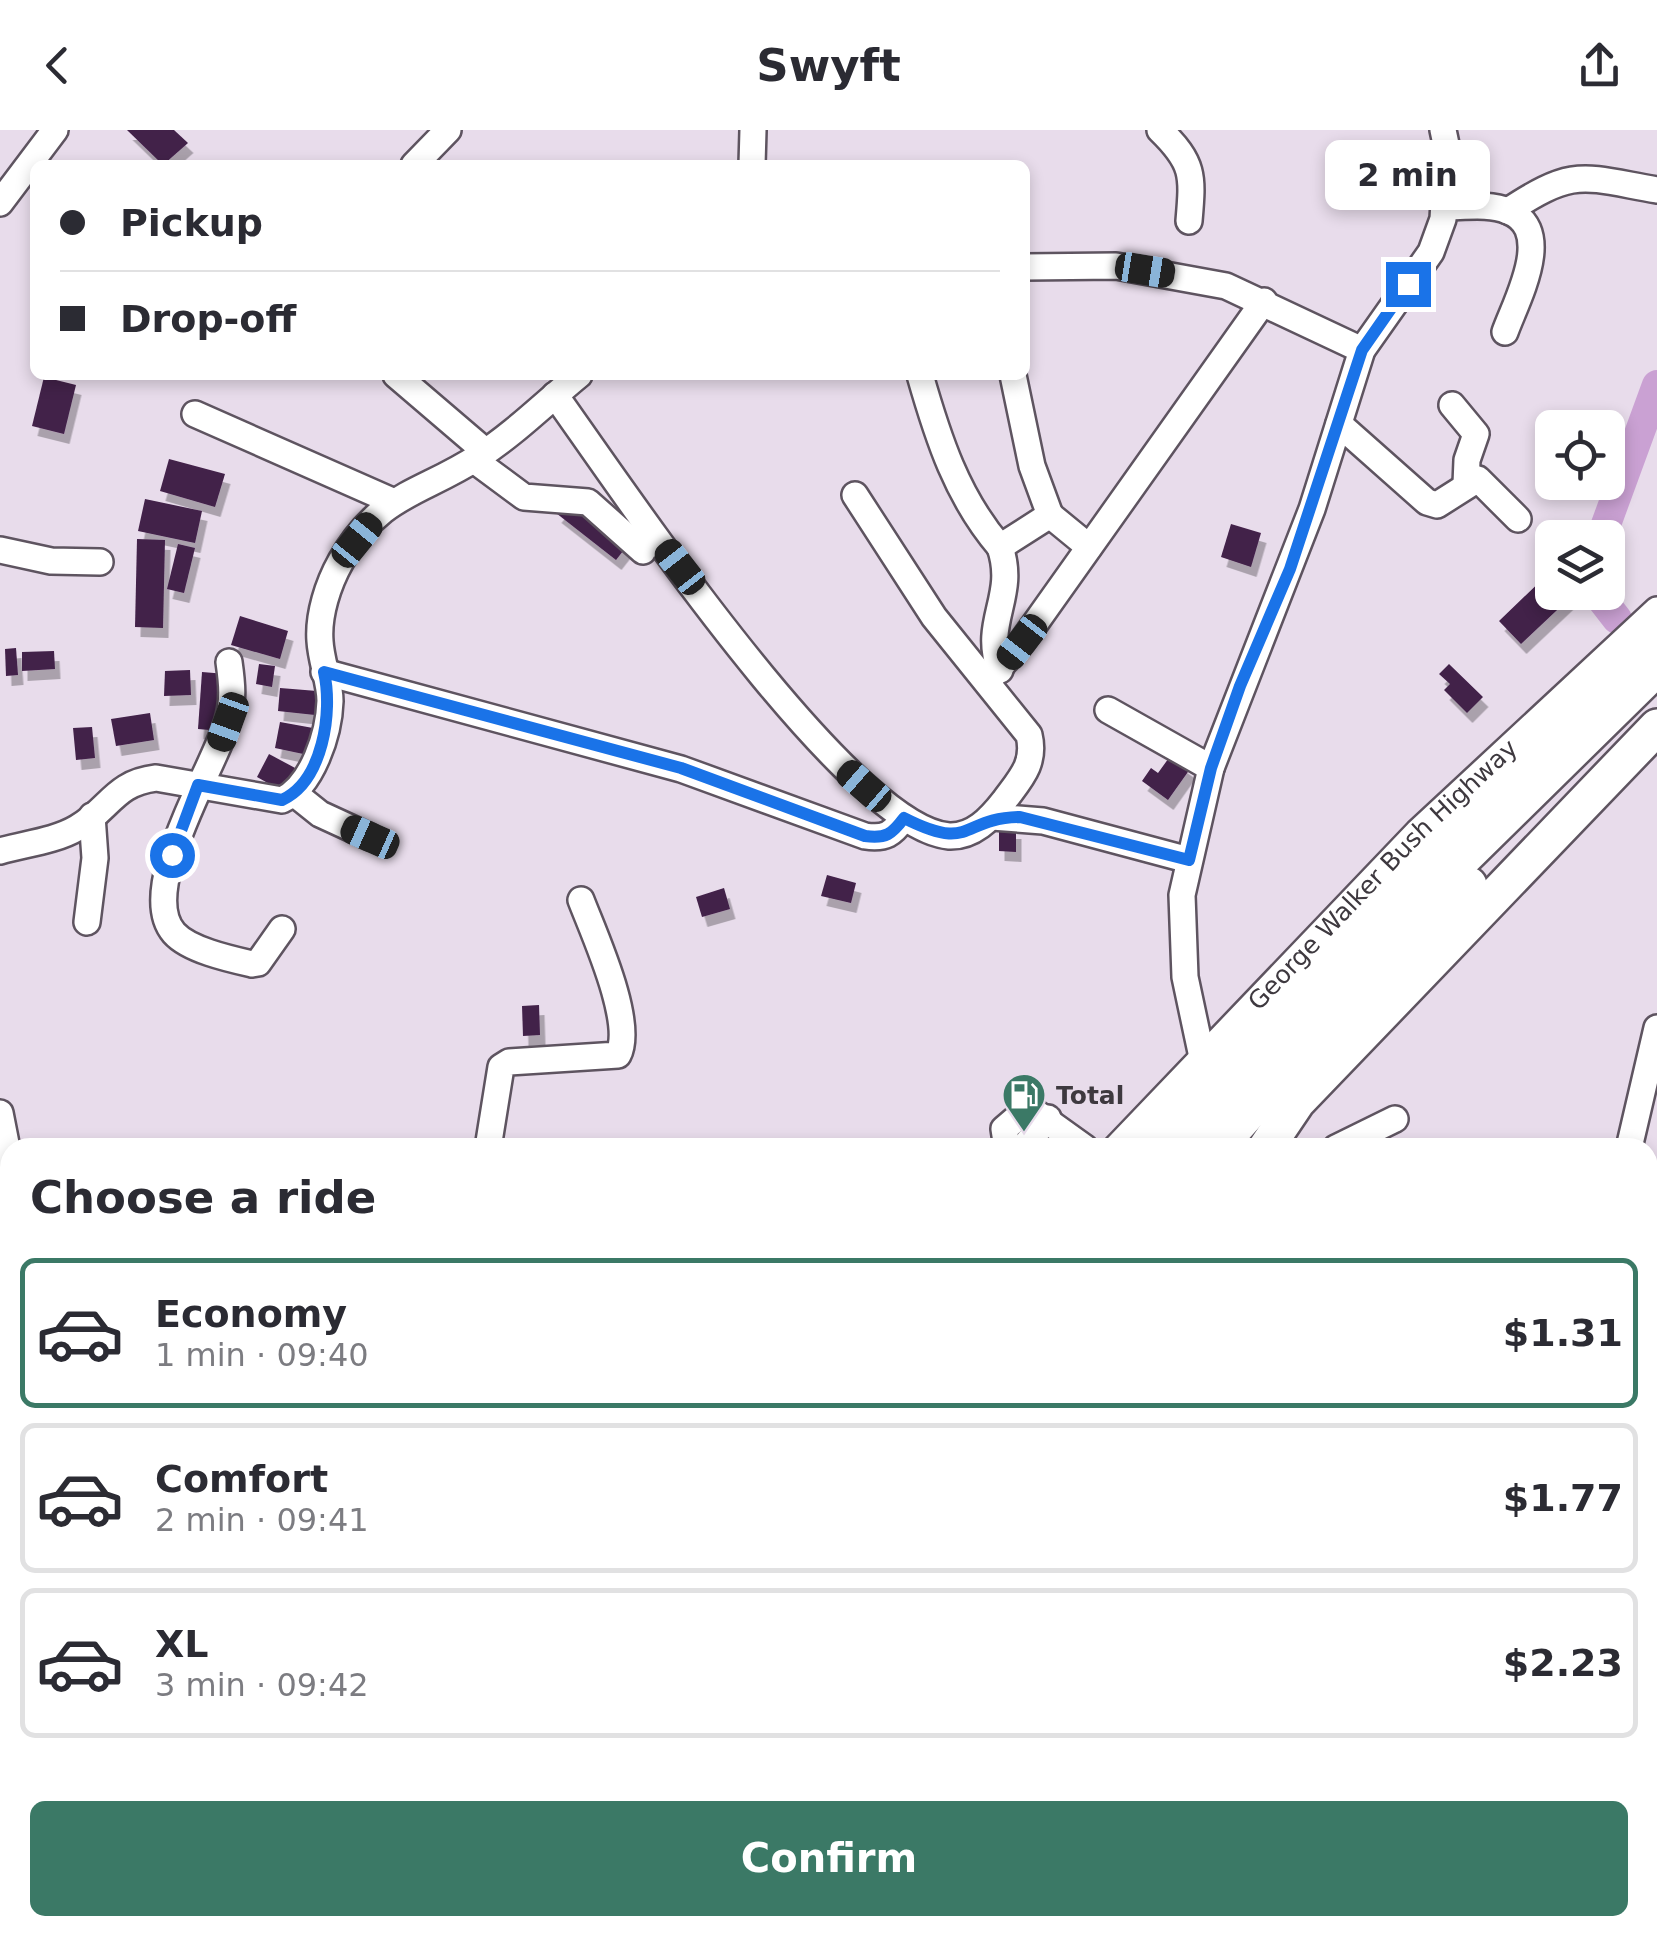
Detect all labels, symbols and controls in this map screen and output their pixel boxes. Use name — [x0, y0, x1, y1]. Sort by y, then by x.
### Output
icon: back — [30, 38, 85, 93]
icon: share — [1572, 38, 1627, 93]
text: Swyft — [756, 39, 901, 92]
callout: 2 min — [1326, 139, 1490, 209]
text: 2 min — [1357, 156, 1458, 194]
text: Pickup — [120, 201, 263, 245]
car — [1113, 250, 1177, 290]
route end — [1386, 262, 1431, 307]
text: Drop-off — [120, 297, 296, 341]
map controls — [1535, 410, 1625, 610]
button: locate — [1535, 410, 1625, 500]
car — [326, 507, 388, 573]
button: layers — [1535, 520, 1625, 610]
car — [650, 534, 710, 600]
car — [992, 609, 1052, 675]
car — [204, 689, 252, 755]
street label: George Walker Bush Highway — [1242, 733, 1523, 1015]
car — [832, 755, 896, 817]
car — [336, 811, 404, 863]
route start — [150, 833, 195, 878]
fuel station icon: Total — [1001, 1072, 1047, 1133]
place label: Total — [1056, 1081, 1124, 1110]
text: Choose a ride — [30, 1171, 376, 1224]
icon: car — [35, 1288, 125, 1378]
text: Economy — [155, 1292, 347, 1336]
text: $1.31 — [1503, 1311, 1623, 1355]
text: 1 min · 09:40 — [155, 1336, 369, 1374]
icon: car — [35, 1453, 125, 1543]
text: Comfort — [155, 1457, 328, 1501]
text: $1.77 — [1503, 1476, 1623, 1520]
text: 2 min · 09:41 — [155, 1501, 369, 1539]
icon: car — [35, 1618, 125, 1708]
text: XL — [155, 1622, 209, 1666]
text: $2.23 — [1503, 1641, 1623, 1685]
text: 3 min · 09:42 — [155, 1666, 369, 1704]
button: Confirm — [30, 1801, 1628, 1916]

